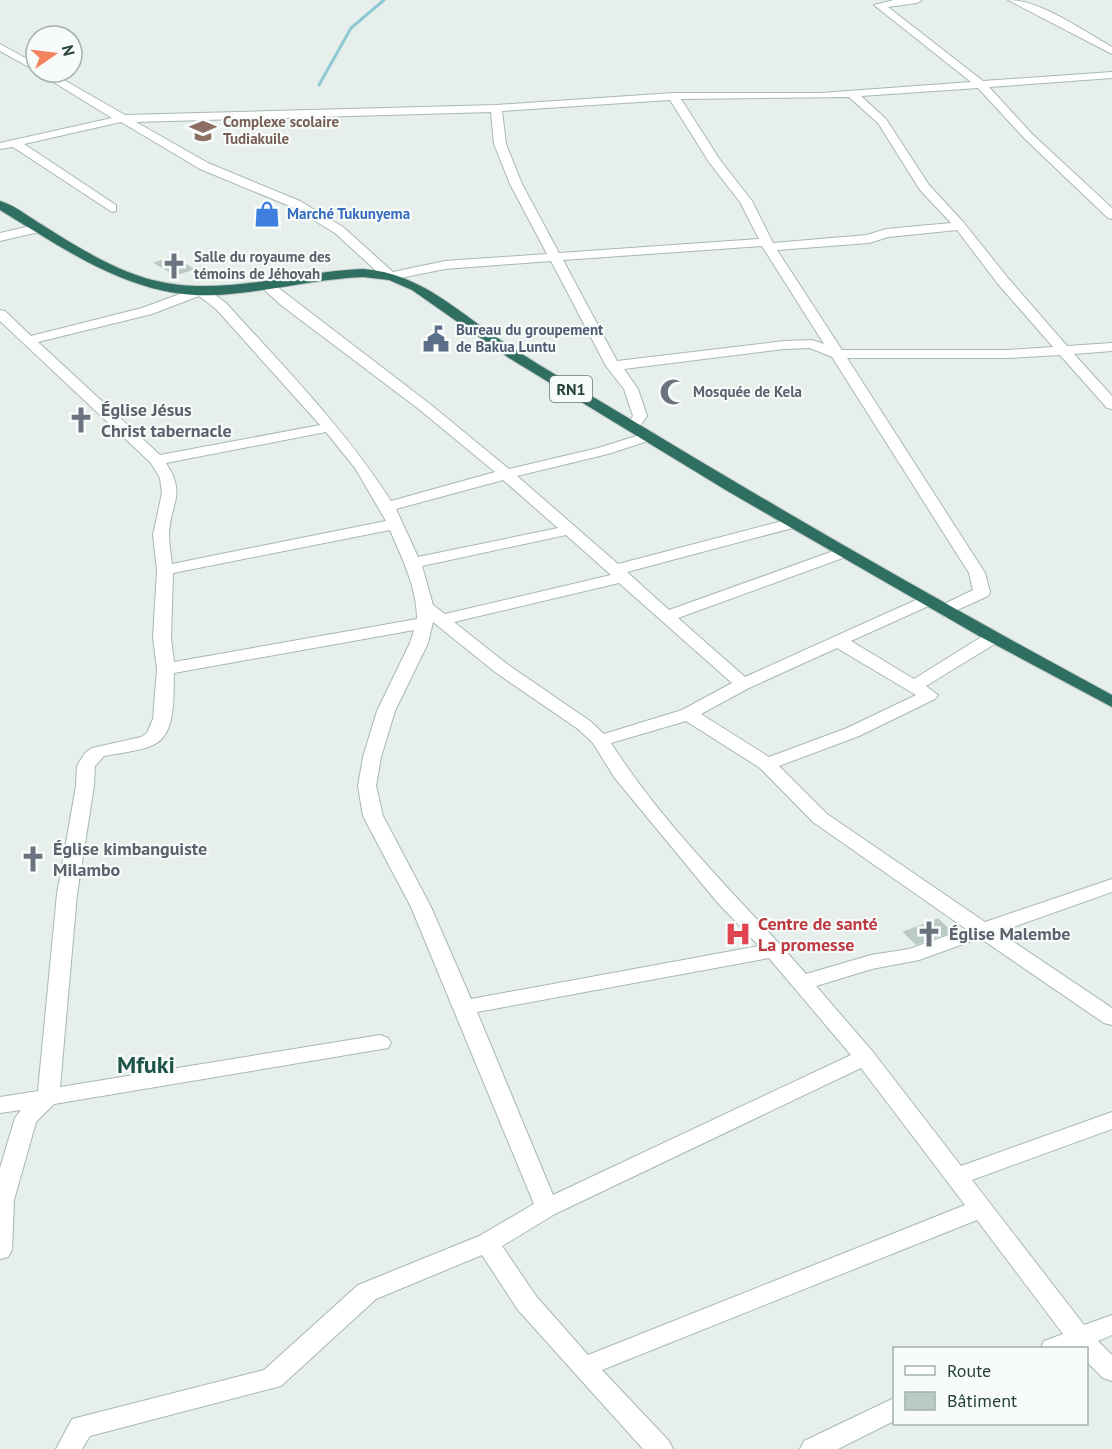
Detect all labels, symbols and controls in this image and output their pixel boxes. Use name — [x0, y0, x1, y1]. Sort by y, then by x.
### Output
north arrow — [24, 24, 84, 84]
text: N — [58, 43, 80, 58]
place label: Complexe scolaire Tudiakuile — [223, 112, 339, 148]
school or university icon: Complexe scolaire Tudiakuile — [188, 116, 218, 146]
shop icon: Marché Tukunyema — [252, 199, 282, 229]
place label: Marché Tukunyema — [287, 204, 410, 223]
place label: Salle du royaume des témoins de Jéhovah — [194, 247, 331, 283]
church icon: Salle du royaume des témoins de Jéhovah — [159, 251, 189, 281]
place label: Bureau du groupement de Bakua Luntu — [456, 320, 604, 356]
public building icon: Bureau du groupement de Bakua Luntu — [421, 324, 451, 354]
road number: RN1 — [550, 376, 592, 402]
mosque icon: Mosquée de Kela — [658, 377, 688, 407]
place label: Mosquée de Kela — [693, 382, 802, 401]
place label: Église Jésus Christ tabernacle — [101, 398, 232, 442]
church icon: Église Jésus Christ tabernacle — [66, 405, 96, 435]
place label: Église kimbanguiste Milambo — [53, 837, 207, 881]
church icon: Église kimbanguiste Milambo — [18, 844, 48, 874]
place label: Centre de santé La promesse — [758, 912, 878, 956]
hospital icon: Centre de santé La promesse — [723, 919, 753, 949]
church icon: Église Malembe — [914, 919, 944, 949]
place label: Église Malembe — [949, 922, 1071, 945]
district label: Mfuki — [117, 1049, 175, 1080]
legend — [893, 1347, 1088, 1425]
text: Route — [947, 1359, 991, 1382]
text: Bâtiment — [947, 1389, 1017, 1412]

